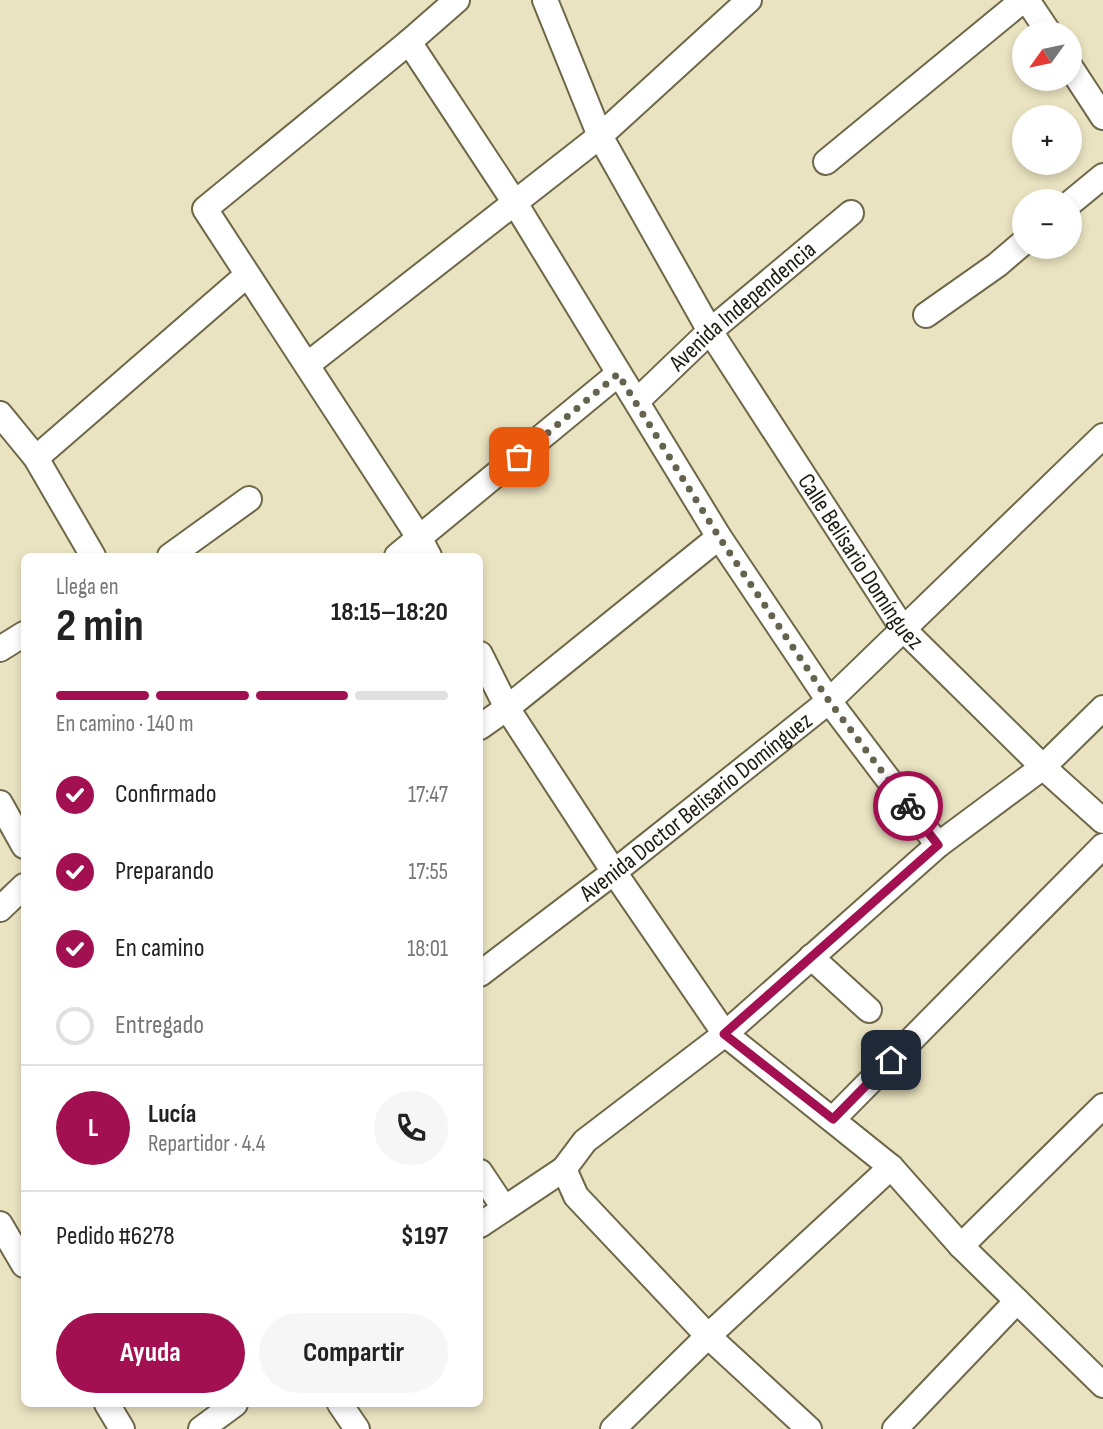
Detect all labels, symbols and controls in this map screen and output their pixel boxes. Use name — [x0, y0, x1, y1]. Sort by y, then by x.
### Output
north arrow — [1012, 21, 1082, 91]
map controls — [1012, 21, 1082, 259]
button: + — [1012, 105, 1082, 175]
button: − — [1012, 189, 1082, 259]
street label: Avenida Independencia — [662, 234, 821, 378]
pin — [489, 427, 549, 487]
icon: bag — [500, 438, 538, 476]
street label: Calle Belisario Domínguez — [792, 468, 930, 656]
text: Llega en — [56, 573, 119, 601]
text: 18:15–18:20 — [331, 597, 448, 628]
text: 2 min — [56, 599, 144, 654]
street label: Avenida Doctor Belisario Domínguez — [573, 706, 818, 908]
text: En camino · 140 m — [56, 710, 193, 738]
courier — [873, 771, 943, 841]
icon: check — [56, 776, 94, 814]
text: Confirmado — [115, 779, 216, 810]
text: 17:47 — [408, 781, 448, 809]
icon: bike — [889, 787, 927, 825]
icon: check — [56, 853, 94, 891]
text: Preparando — [115, 856, 214, 887]
text: 17:55 — [408, 858, 448, 886]
icon: check — [56, 930, 94, 968]
text: En camino — [115, 933, 205, 964]
text: 18:01 — [407, 935, 448, 963]
text: Entregado — [115, 1010, 204, 1041]
pin — [861, 1030, 921, 1090]
icon: home — [872, 1041, 910, 1079]
button: phone — [374, 1091, 448, 1165]
text: Lucía — [148, 1099, 196, 1130]
text: L — [88, 1113, 98, 1144]
text: Repartidor · 4.4 — [148, 1130, 265, 1158]
text: Pedido #6278 — [56, 1221, 175, 1252]
text: $197 — [401, 1221, 448, 1252]
button: Ayuda — [56, 1313, 245, 1393]
button: Compartir — [259, 1313, 448, 1393]

